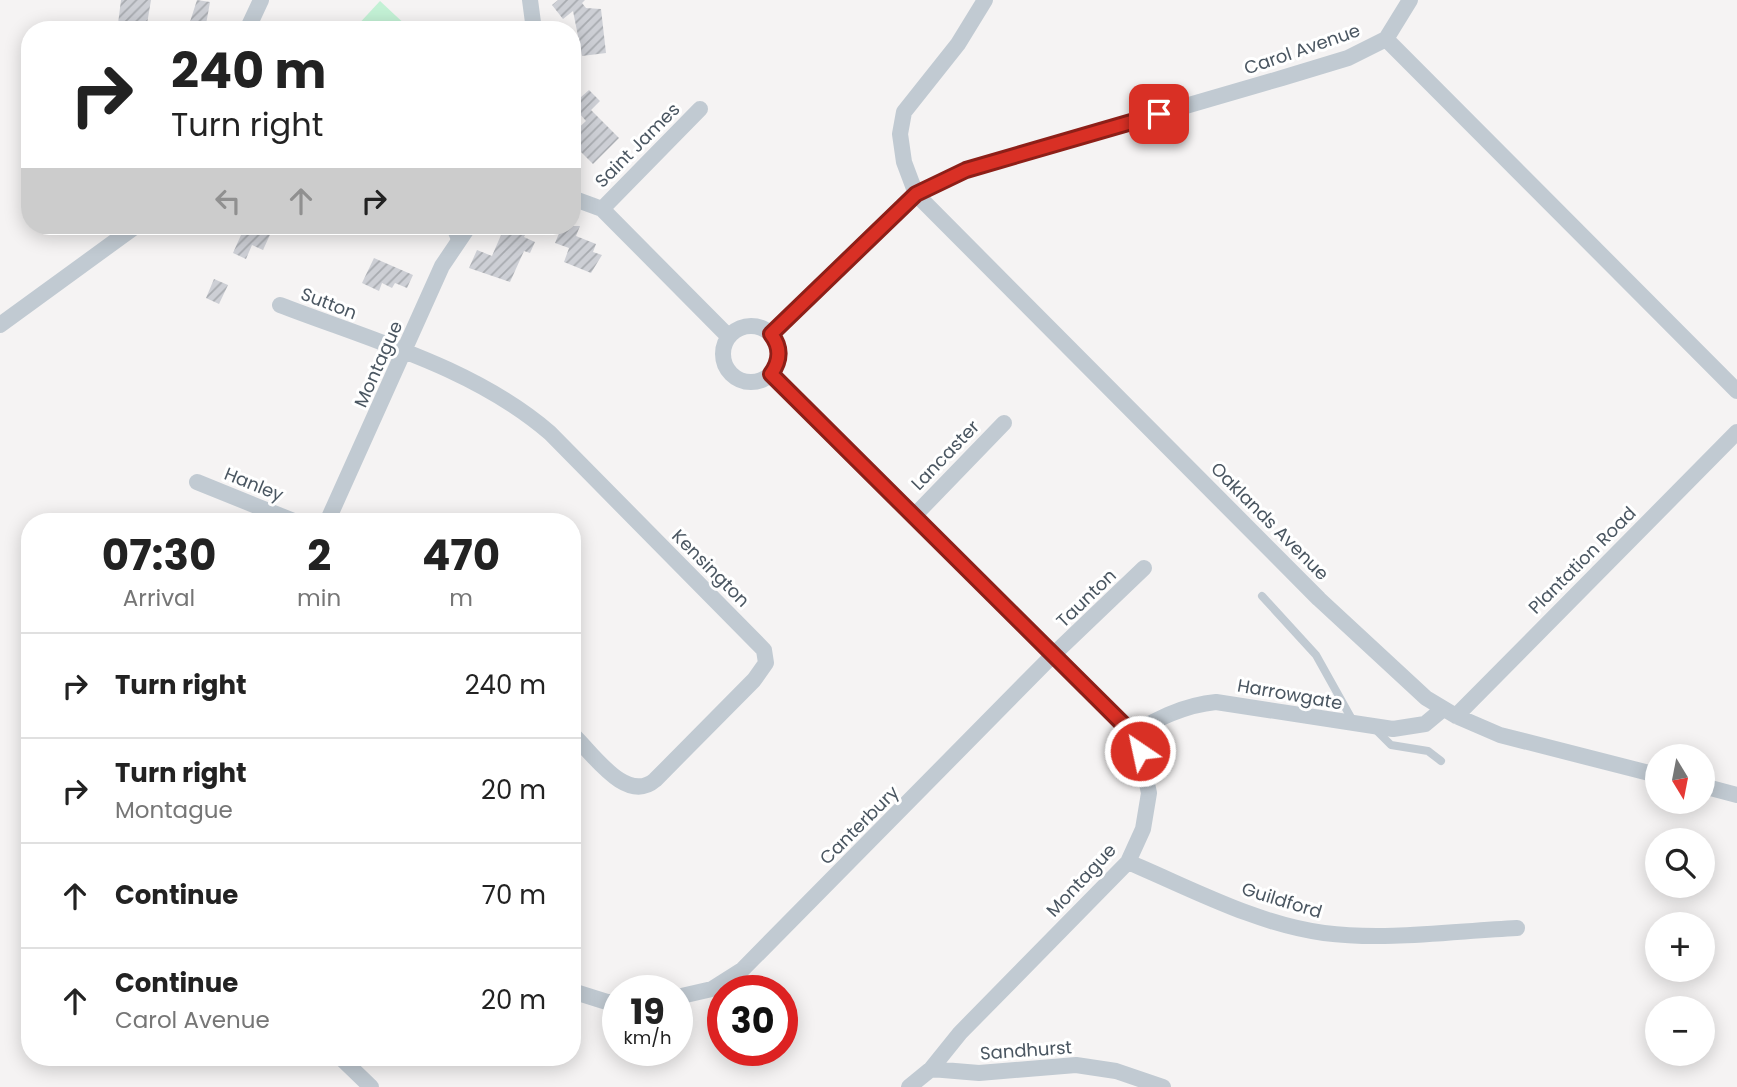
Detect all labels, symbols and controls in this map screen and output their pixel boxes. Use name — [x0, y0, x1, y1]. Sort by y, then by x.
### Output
street label: Carol Avenue — [1241, 17, 1363, 81]
text: 240 m — [171, 37, 326, 105]
icon: right — [56, 49, 147, 140]
pin — [1129, 84, 1189, 144]
icon: arrive — [1140, 95, 1178, 133]
street label: Saint James — [589, 97, 685, 193]
text: Turn right — [171, 102, 323, 147]
icon: left — [209, 182, 247, 220]
icon: ahead — [282, 182, 320, 220]
icon: right — [355, 182, 393, 220]
street label: Sutton — [297, 281, 361, 325]
street label: Montague — [348, 317, 408, 411]
street label: Lancaster — [905, 414, 985, 495]
street label: Oaklands Avenue — [1205, 456, 1335, 586]
street label: Hanley — [221, 461, 287, 507]
street label: Plantation Road — [1523, 501, 1641, 619]
street label: Kensington — [667, 524, 755, 612]
text: 07:30 — [102, 526, 216, 585]
text: 2 — [307, 526, 331, 585]
text: 470 — [422, 526, 500, 585]
street label: Taunton — [1051, 563, 1121, 633]
text: Arrival — [123, 582, 195, 614]
text: min — [297, 582, 341, 614]
text: m — [449, 582, 473, 614]
icon: right — [56, 667, 94, 705]
text: Turn right — [115, 667, 247, 703]
text: 240 m — [465, 667, 546, 703]
street label: Harrowgate — [1235, 672, 1345, 716]
position arrow — [1103, 714, 1177, 788]
north arrow — [1645, 744, 1715, 814]
map controls — [1645, 744, 1715, 1066]
text: Turn right — [115, 755, 247, 791]
icon: right — [56, 772, 94, 810]
text: 20 m — [481, 772, 546, 808]
street label: Canterbury — [814, 780, 904, 870]
text: Montague — [115, 794, 233, 826]
button: search — [1645, 828, 1715, 898]
street label: Montague — [1040, 838, 1122, 922]
street label: Guildford — [1239, 876, 1325, 924]
icon: ahead — [56, 877, 94, 915]
text: Continue — [115, 877, 238, 913]
text: 70 m — [482, 877, 546, 913]
button: + — [1645, 912, 1715, 982]
text: Continue — [115, 965, 238, 1001]
speed limit sign: 30 — [707, 975, 798, 1066]
icon: ahead — [56, 982, 94, 1020]
text: 20 m — [481, 982, 546, 1018]
text: 19 — [630, 987, 665, 1036]
button: − — [1645, 996, 1715, 1066]
text: Carol Avenue — [115, 1004, 270, 1036]
text: km/h — [624, 1025, 671, 1050]
street label: Sandhurst — [979, 1034, 1073, 1066]

